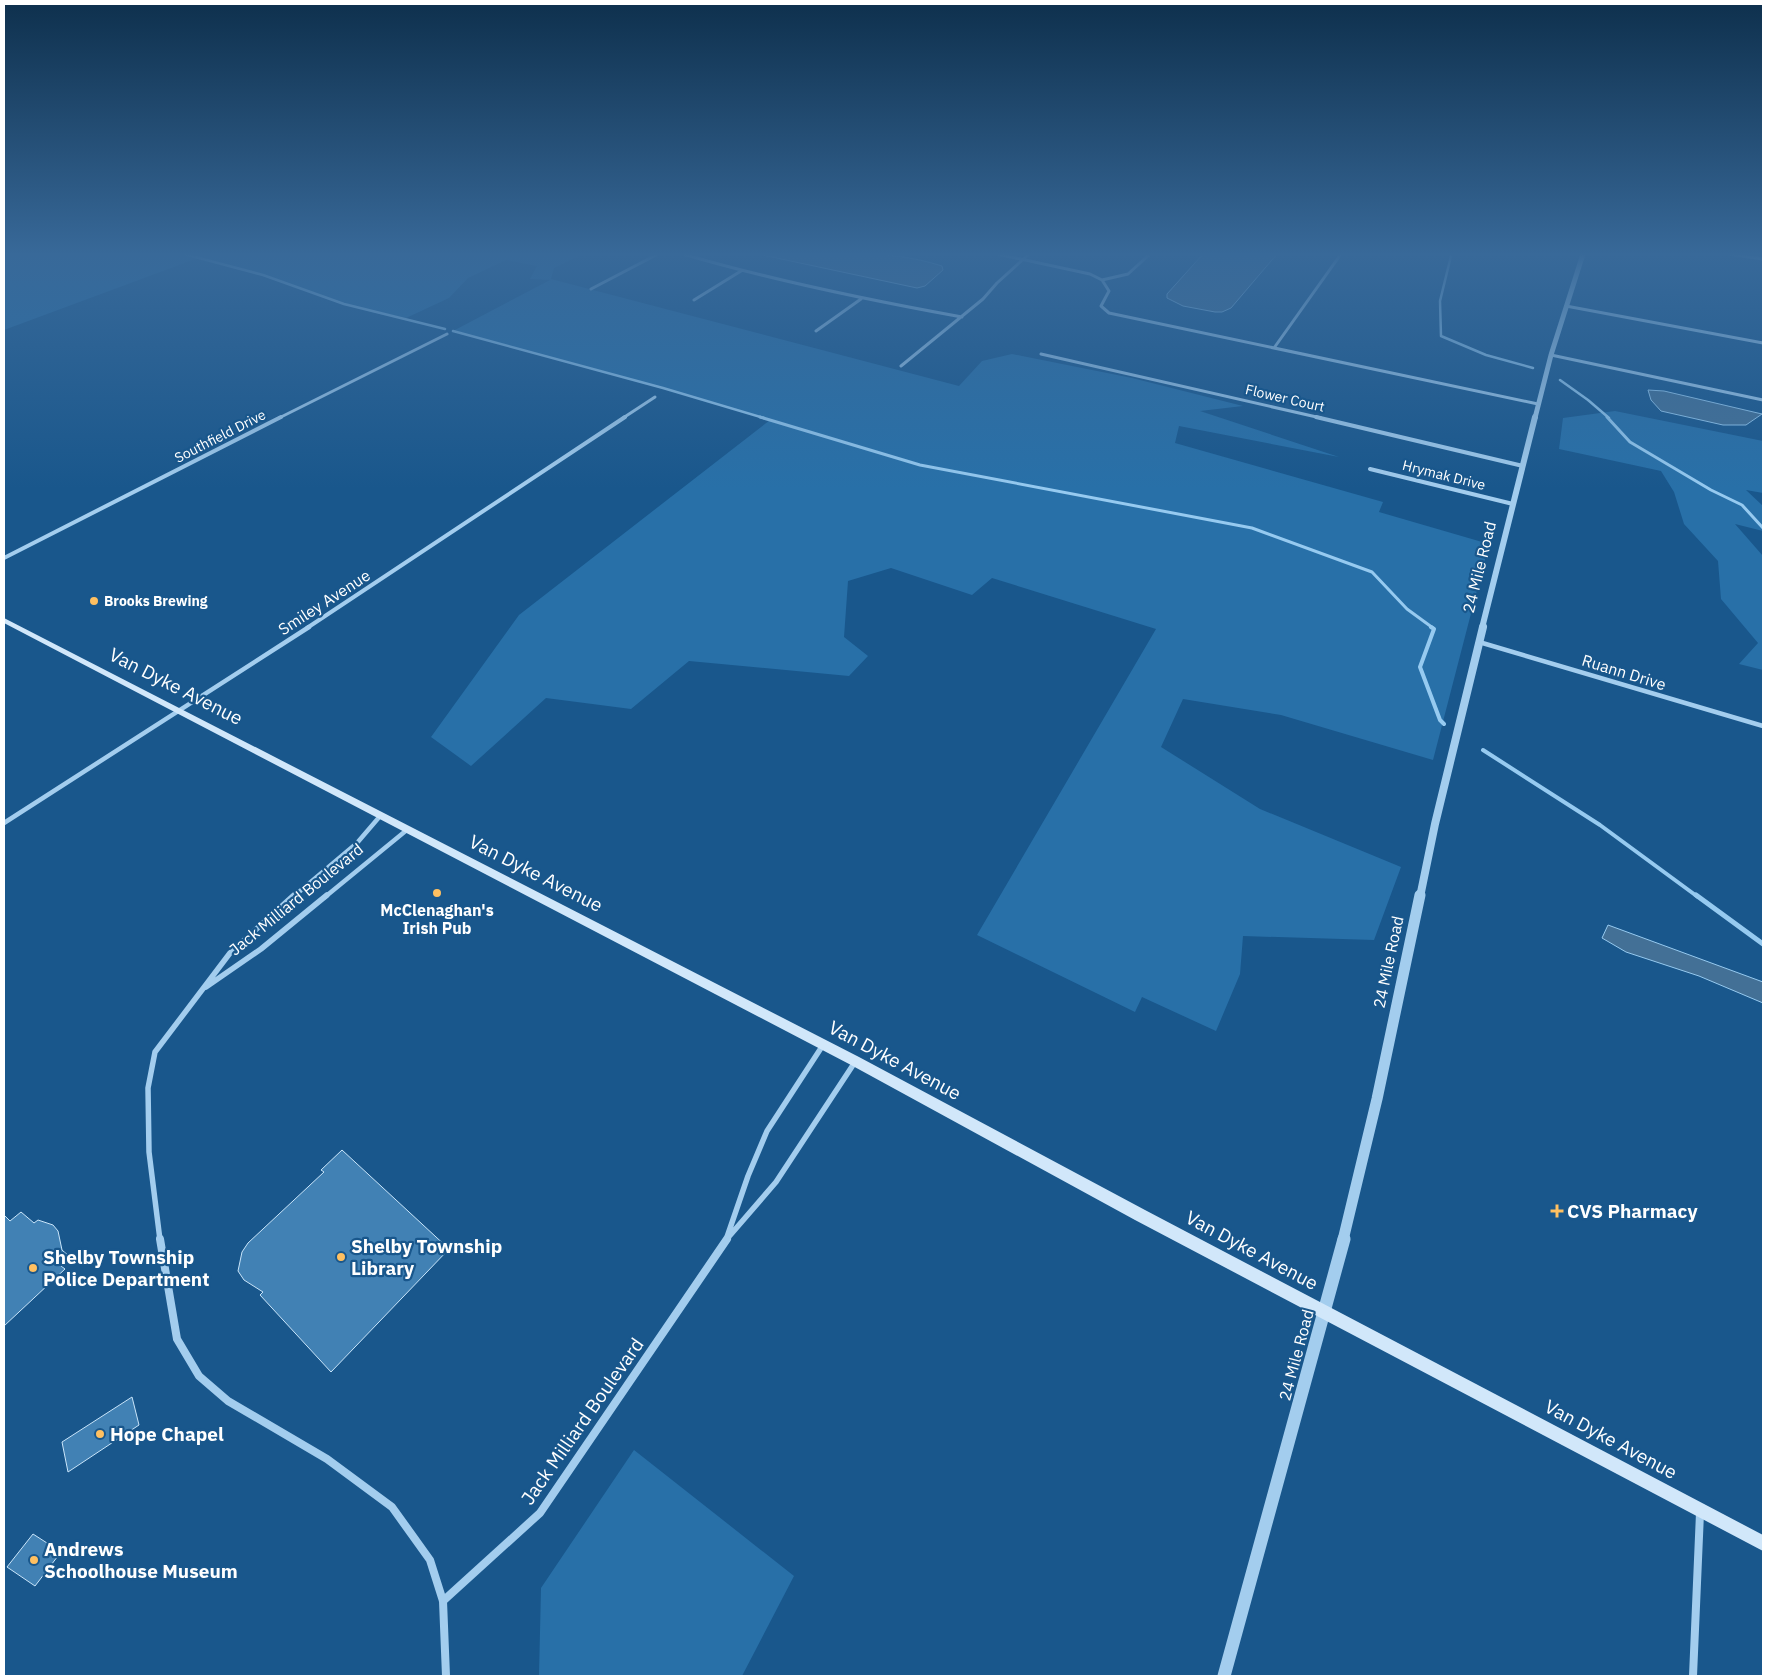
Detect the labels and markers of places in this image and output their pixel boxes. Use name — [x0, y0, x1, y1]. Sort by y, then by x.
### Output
place label: Brooks Brewing — [104, 592, 208, 610]
marker: Brooks Brewing — [88, 595, 100, 607]
marker: McClenaghan's Irish Pub — [431, 887, 443, 899]
place label: McClenaghan's Irish Pub — [380, 900, 494, 938]
place label: CVS Pharmacy — [1567, 1199, 1698, 1223]
marker: CVS Pharmacy — [1551, 1205, 1563, 1217]
place label: Shelby Township Library — [351, 1234, 502, 1280]
place label: Shelby Township Police Department — [43, 1245, 209, 1291]
marker: Shelby Township Library — [335, 1251, 347, 1263]
marker: Shelby Township Police Department — [27, 1262, 39, 1274]
place label: Hope Chapel — [110, 1422, 224, 1446]
marker: Hope Chapel — [94, 1428, 106, 1440]
place label: Andrews Schoolhouse Museum — [44, 1537, 238, 1583]
marker: Andrews Schoolhouse Museum — [28, 1554, 40, 1566]

